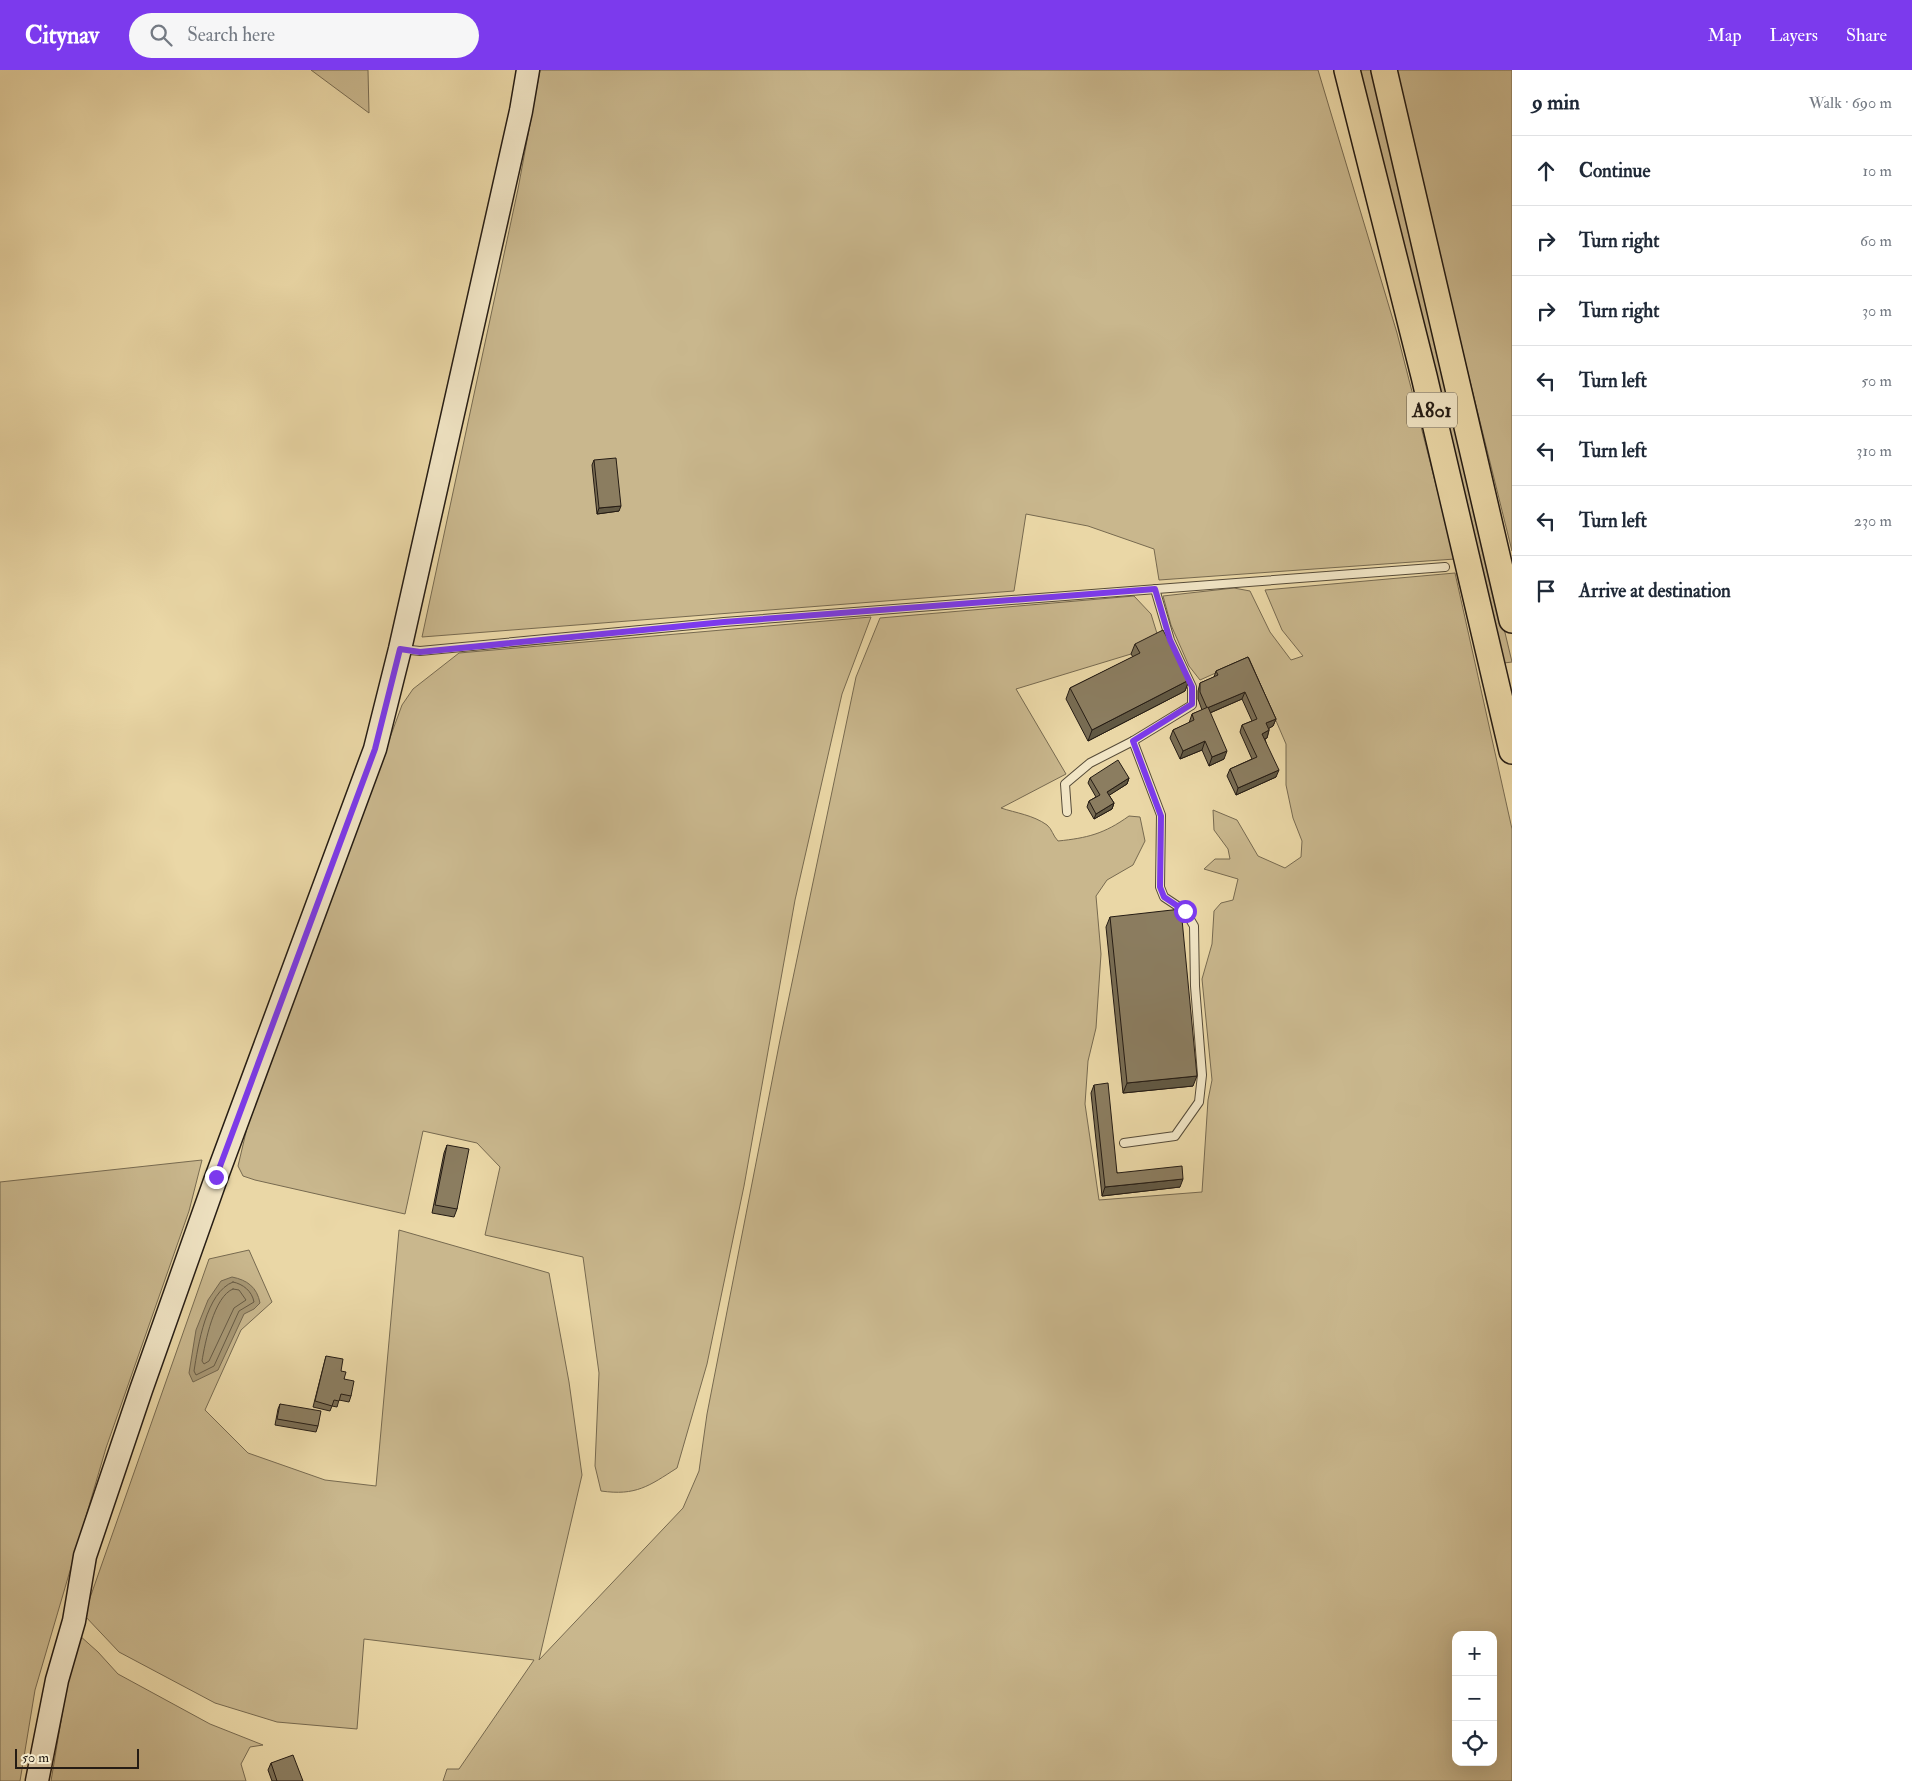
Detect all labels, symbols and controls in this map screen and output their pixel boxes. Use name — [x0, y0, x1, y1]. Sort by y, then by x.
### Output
search box — [129, 13, 479, 58]
text: Citynav — [25, 20, 99, 51]
icon: search — [147, 21, 175, 49]
text: Search here — [187, 23, 275, 47]
text: Map — [1708, 24, 1742, 47]
text: Layers — [1770, 24, 1818, 47]
text: Share — [1846, 24, 1887, 47]
text: 9 min — [1532, 89, 1580, 116]
text: Walk · 690 m — [1809, 93, 1892, 113]
icon: ahead — [1532, 157, 1560, 185]
text: Continue — [1579, 159, 1650, 183]
text: 10 m — [1862, 161, 1892, 181]
icon: right — [1532, 227, 1560, 255]
text: Turn right — [1579, 229, 1659, 253]
text: 60 m — [1860, 231, 1892, 251]
icon: right — [1532, 297, 1560, 325]
text: Turn right — [1579, 299, 1659, 323]
text: 30 m — [1862, 301, 1892, 321]
icon: left — [1532, 367, 1560, 395]
text: Turn left — [1579, 369, 1647, 393]
text: 50 m — [1861, 371, 1892, 391]
road number: A801 — [1407, 392, 1457, 428]
icon: left — [1532, 437, 1560, 465]
text: Turn left — [1579, 439, 1647, 463]
text: 310 m — [1856, 441, 1892, 461]
icon: left — [1532, 507, 1560, 535]
text: Turn left — [1579, 509, 1647, 533]
text: 230 m — [1854, 511, 1892, 531]
icon: arrive — [1532, 577, 1560, 605]
text: Arrive at destination — [1579, 579, 1731, 603]
route start — [1174, 900, 1197, 923]
route end — [205, 1166, 228, 1189]
map controls — [1452, 1631, 1497, 1766]
button: + — [1452, 1631, 1497, 1676]
button: − — [1452, 1676, 1497, 1721]
button: locate — [1452, 1721, 1497, 1766]
scale bar — [15, 1746, 139, 1769]
text: 50 m — [22, 1749, 49, 1766]

